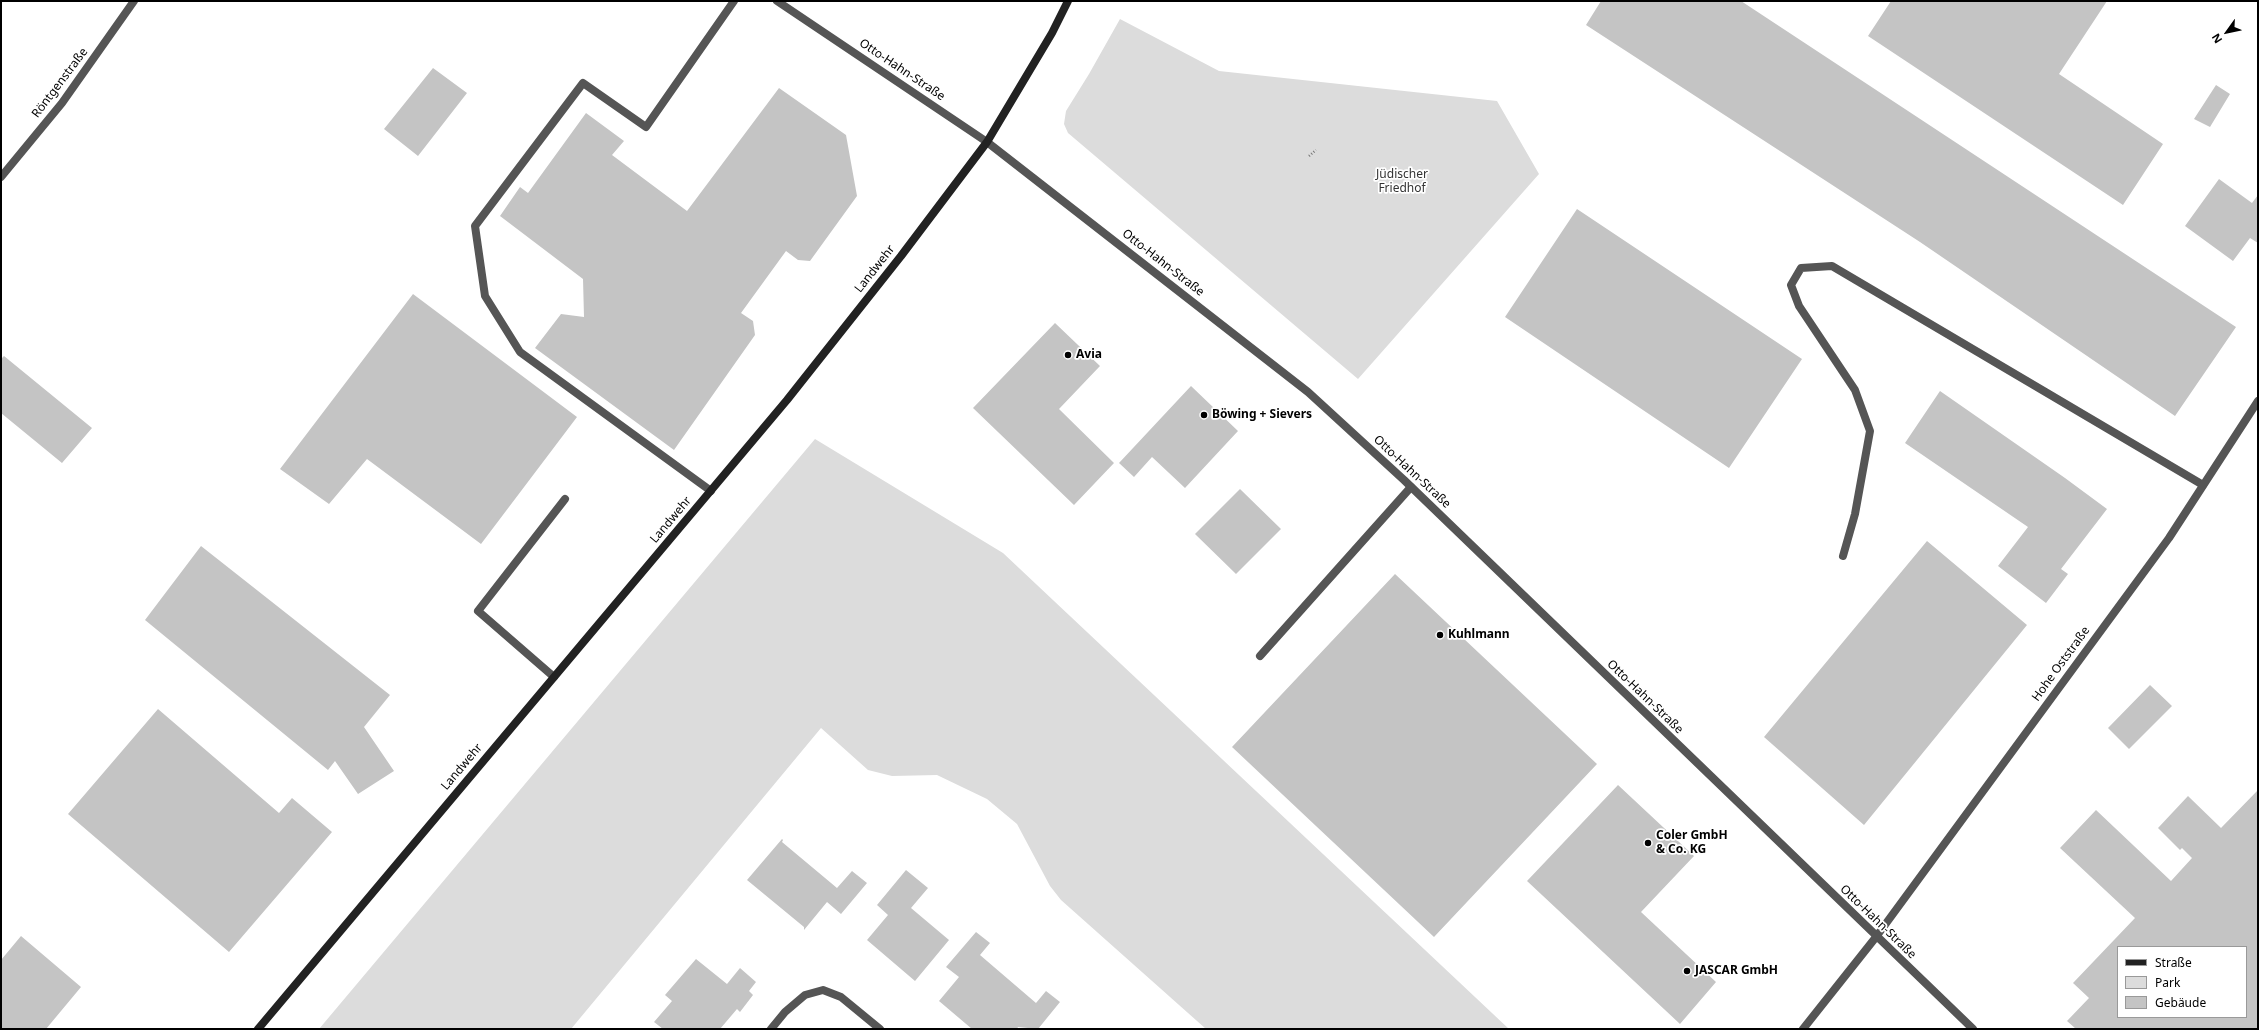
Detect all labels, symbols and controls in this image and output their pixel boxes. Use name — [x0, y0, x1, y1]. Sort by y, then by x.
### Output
north arrow — [2207, 12, 2247, 52]
text: N — [2208, 31, 2225, 47]
street label: Otto-Hahn-Straße — [856, 36, 948, 104]
street label: Röntgenstraße — [29, 45, 91, 121]
park label: Jüdischer Friedhof — [1376, 168, 1428, 196]
street label: Otto-Hahn-Straße — [1119, 226, 1207, 300]
street label: Landwehr — [852, 242, 898, 296]
place label: Avia — [1076, 348, 1102, 362]
marker: Avia — [1063, 350, 1073, 360]
place label: Böwing + Sievers — [1212, 408, 1312, 422]
marker: Böwing + Sievers — [1199, 410, 1209, 420]
street label: Otto-Hahn-Straße — [1370, 433, 1454, 511]
street label: Landwehr — [647, 494, 695, 546]
street label: Hohe Oststraße — [2029, 624, 2093, 704]
place label: Kuhlmann — [1448, 628, 1510, 642]
marker: Kuhlmann — [1435, 630, 1445, 640]
street label: Otto-Hahn-Straße — [1604, 657, 1686, 737]
street label: Landwehr — [438, 741, 486, 793]
place label: Coler GmbH & Co. KG — [1656, 829, 1728, 857]
marker: Coler GmbH & Co. KG — [1643, 838, 1653, 848]
street label: Otto-Hahn-Straße — [1837, 882, 1919, 962]
legend — [2117, 946, 2247, 1018]
text: Straße — [2155, 954, 2192, 971]
place label: JASCAR GmbH — [1695, 964, 1778, 978]
marker: JASCAR GmbH — [1682, 966, 1692, 976]
text: Park — [2155, 974, 2180, 991]
text: Gebäude — [2155, 994, 2206, 1011]

